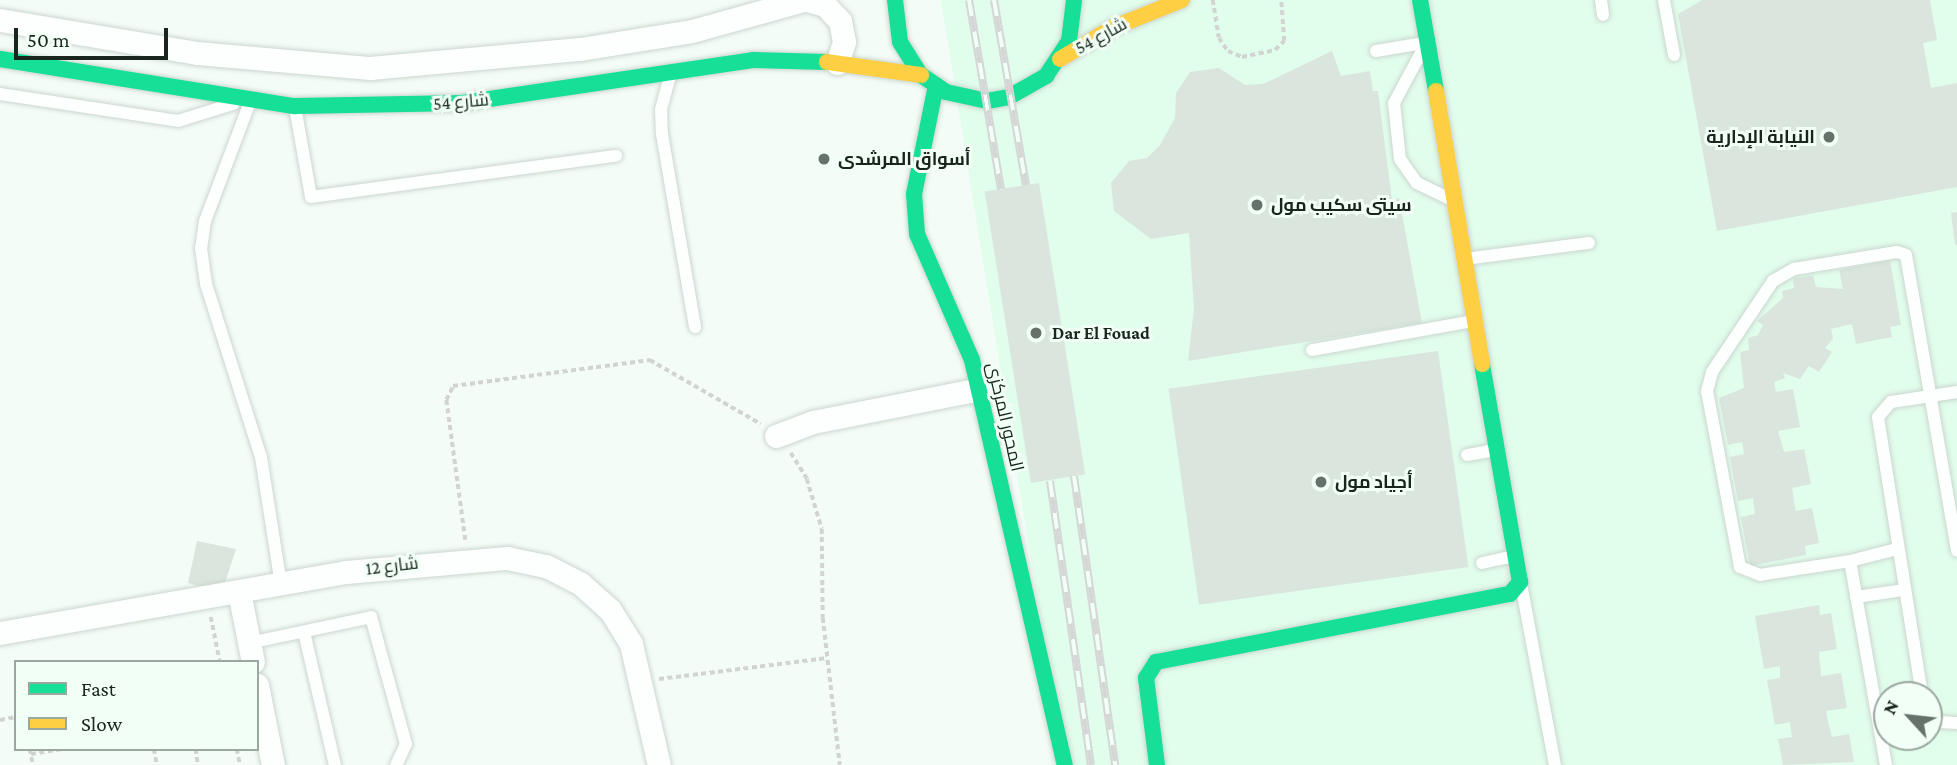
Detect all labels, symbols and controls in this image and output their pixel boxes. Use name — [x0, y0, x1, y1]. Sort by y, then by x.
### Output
street label: شارع 54 — [1071, 13, 1131, 59]
scale bar — [18, 14, 172, 58]
text: 50 m — [27, 28, 70, 52]
street label: شارع 54 — [432, 89, 490, 115]
place label: النيابة الإدارية — [1706, 126, 1815, 148]
marker: النيابة الإدارية — [1821, 129, 1837, 145]
place label: أسواق المرشدى — [838, 148, 970, 170]
marker: أسواق المرشدى — [816, 151, 832, 167]
place label: سيتى سكيب مول — [1271, 194, 1412, 216]
marker: سيتى سكيب مول — [1249, 197, 1265, 213]
place label: Dar El Fouad — [1052, 322, 1150, 344]
marker: Dar El Fouad — [1026, 323, 1046, 343]
street label: المحور المركزى — [982, 360, 1028, 474]
place label: أجياد مول — [1335, 471, 1413, 493]
marker: أجياد مول — [1313, 474, 1329, 490]
street label: شارع 12 — [364, 552, 420, 580]
legend — [14, 660, 259, 751]
text: Fast — [81, 677, 116, 701]
north arrow — [1873, 681, 1943, 751]
text: N — [1878, 697, 1903, 718]
text: Slow — [81, 712, 122, 736]

